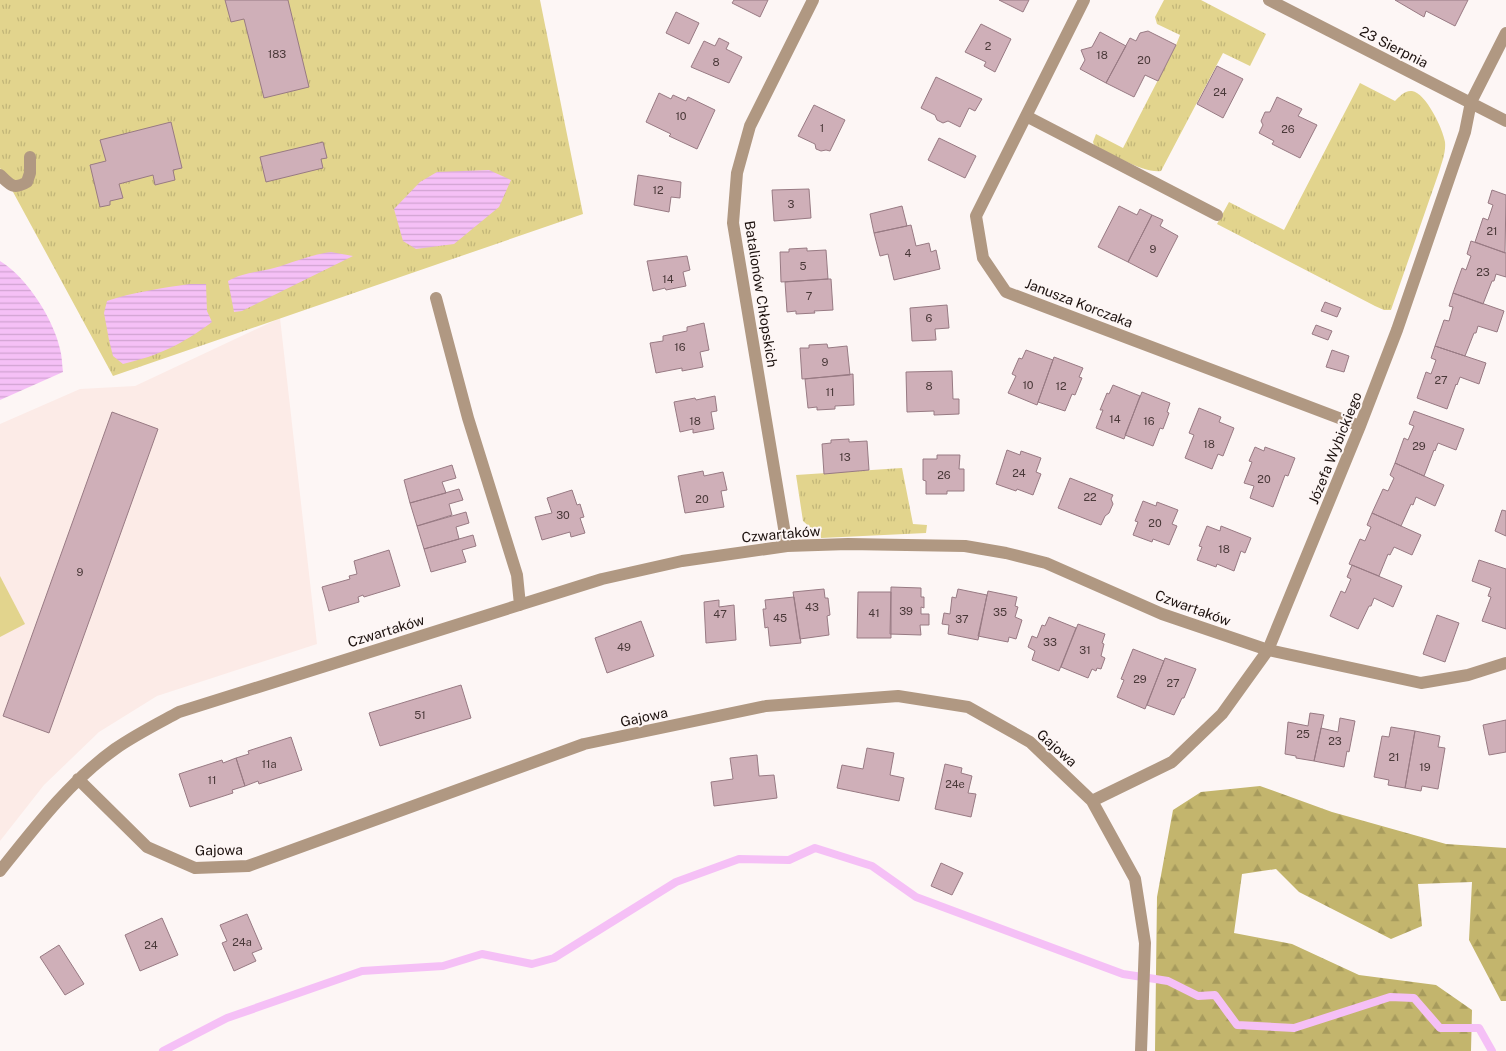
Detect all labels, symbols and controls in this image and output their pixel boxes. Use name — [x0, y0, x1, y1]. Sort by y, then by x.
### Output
street label: 23 Sierpnia — [1357, 23, 1431, 71]
house number: 2 — [985, 40, 992, 52]
house number: 183 — [268, 48, 286, 60]
house number: 18 — [1096, 49, 1108, 61]
house number: 20 — [1137, 54, 1151, 66]
house number: 8 — [712, 56, 720, 68]
house number: 24 — [1213, 86, 1227, 98]
house number: 10 — [675, 110, 687, 122]
house number: 1 — [820, 122, 824, 134]
house number: 26 — [1281, 123, 1295, 135]
house number: 12 — [652, 184, 664, 196]
house number: 3 — [788, 198, 795, 210]
street label: Batalionów Chłopskich — [742, 220, 780, 368]
house number: 21 — [1486, 225, 1498, 237]
house number: 9 — [1150, 243, 1157, 255]
house number: 4 — [905, 247, 912, 259]
house number: 5 — [799, 260, 807, 272]
house number: 23 — [1476, 266, 1490, 278]
house number: 14 — [662, 273, 674, 285]
street label: Janusza Korczaka — [1023, 275, 1135, 331]
house number: 7 — [806, 290, 813, 302]
house number: 6 — [926, 312, 933, 324]
house number: 16 — [674, 341, 686, 353]
house number: 9 — [822, 356, 829, 368]
house number: 27 — [1434, 374, 1448, 386]
house number: 10 — [1022, 379, 1034, 391]
house number: 8 — [925, 380, 933, 392]
house number: 12 — [1055, 380, 1067, 392]
house number: 11 — [826, 386, 834, 398]
street label: Józefa Wybickiego — [1305, 389, 1365, 507]
house number: 14 — [1109, 413, 1121, 425]
house number: 18 — [689, 415, 701, 427]
house number: 16 — [1143, 415, 1155, 427]
house number: 18 — [1203, 438, 1215, 450]
house number: 29 — [1412, 440, 1426, 452]
house number: 13 — [839, 451, 851, 463]
house number: 24 — [1012, 467, 1026, 479]
house number: 26 — [937, 469, 951, 481]
house number: 20 — [1257, 473, 1271, 485]
house number: 22 — [1083, 491, 1097, 503]
house number: 20 — [695, 493, 709, 505]
house number: 30 — [556, 509, 570, 521]
house number: 20 — [1148, 517, 1162, 529]
street label: Czwartaków — [741, 523, 821, 545]
house number: 18 — [1218, 543, 1230, 555]
house number: 9 — [77, 566, 84, 578]
street label: Czwartaków — [1153, 587, 1233, 629]
house number: 43 — [805, 601, 819, 613]
house number: 39 — [899, 605, 913, 617]
house number: 35 — [993, 606, 1007, 618]
house number: 41 — [868, 607, 880, 619]
house number: 47 — [713, 608, 727, 620]
street label: Czwartaków — [346, 612, 426, 650]
house number: 45 — [773, 612, 787, 624]
house number: 37 — [955, 613, 969, 625]
house number: 33 — [1043, 636, 1057, 648]
house number: 49 — [617, 641, 631, 653]
house number: 31 — [1079, 644, 1091, 656]
house number: 29 — [1133, 673, 1147, 685]
house number: 27 — [1166, 677, 1180, 689]
street label: Gajowa — [619, 704, 669, 730]
house number: 51 — [414, 709, 426, 721]
street label: Gajowa — [1034, 726, 1080, 770]
house number: 25 — [1296, 728, 1310, 740]
house number: 23 — [1328, 735, 1342, 747]
house number: 21 — [1388, 751, 1400, 763]
house number: 11a — [261, 758, 277, 770]
house number: 19 — [1419, 761, 1431, 773]
house number: 11 — [208, 774, 216, 786]
house number: 24e — [945, 778, 965, 790]
street label: Gajowa — [195, 842, 243, 858]
house number: 24a — [232, 936, 252, 948]
house number: 24 — [144, 939, 158, 951]

